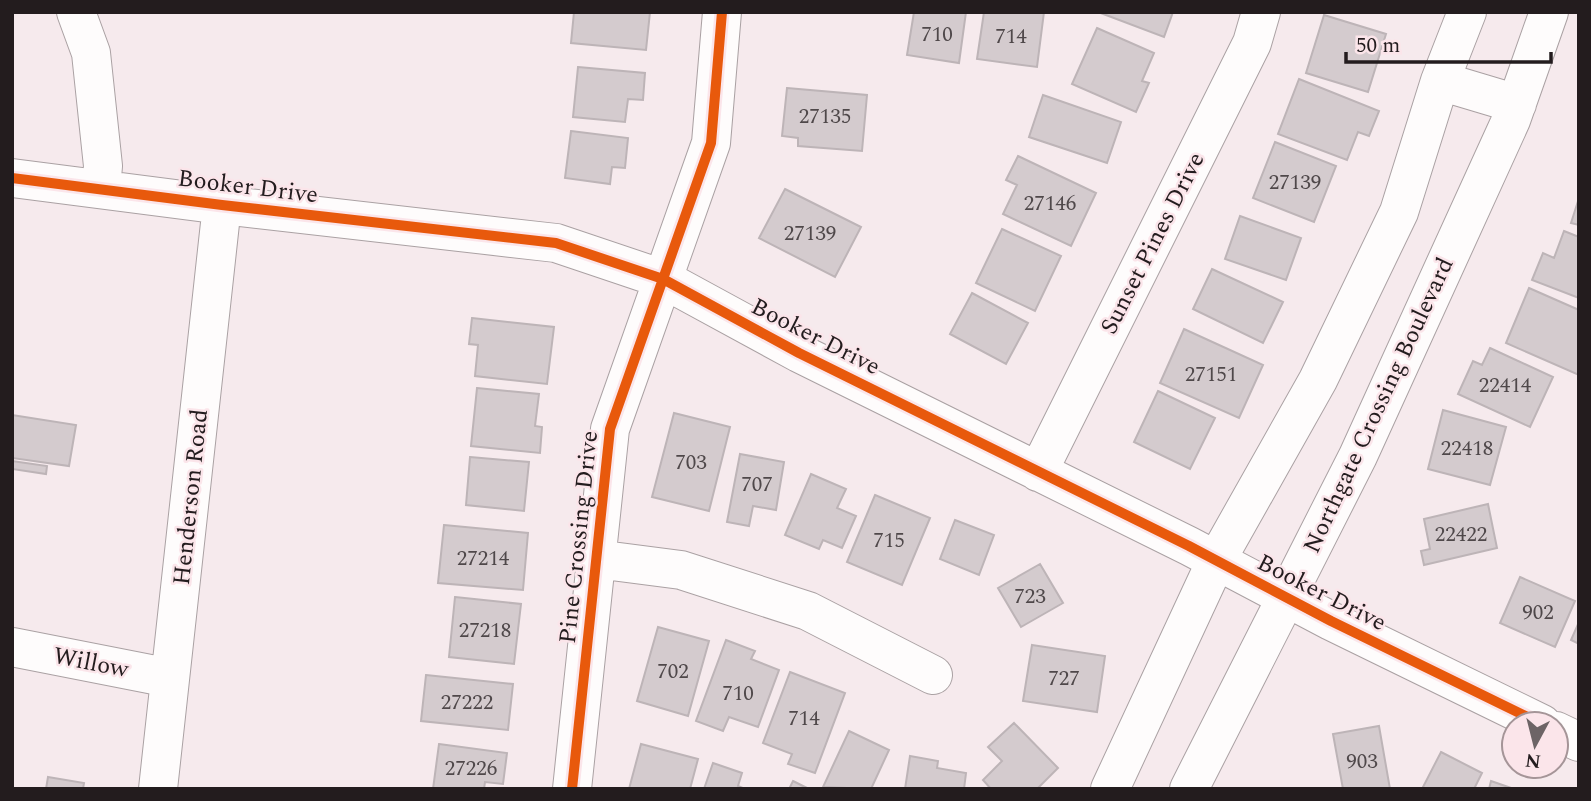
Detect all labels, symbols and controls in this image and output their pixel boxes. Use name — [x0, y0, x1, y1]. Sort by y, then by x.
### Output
house number: 710 — [921, 19, 953, 51]
house number: 714 — [995, 21, 1027, 53]
scale bar — [1346, 21, 1551, 65]
text: 50 m — [1356, 30, 1400, 62]
house number: 27135 — [799, 101, 851, 133]
street label: Sunset Pines Drive — [1091, 146, 1214, 341]
street label: Booker Drive — [176, 161, 320, 213]
house number: 27139 — [1269, 167, 1321, 199]
house number: 27146 — [1024, 188, 1076, 220]
house number: 27139 — [784, 218, 836, 250]
street label: Northgate Crossing Boulevard — [1294, 251, 1463, 559]
street label: Booker Drive — [745, 289, 886, 385]
house number: 27151 — [1185, 359, 1237, 391]
house number: 22414 — [1479, 370, 1532, 402]
street label: Henderson Road — [164, 407, 218, 587]
street label: Pine Crossing Drive — [550, 429, 608, 645]
house number: 22418 — [1441, 433, 1493, 465]
house number: 703 — [675, 447, 707, 479]
house number: 707 — [741, 469, 773, 501]
house number: 22422 — [1435, 519, 1487, 551]
house number: 715 — [873, 525, 905, 557]
house number: 27214 — [457, 543, 510, 575]
street label: Booker Drive — [1251, 545, 1392, 641]
house number: 723 — [1014, 581, 1046, 613]
house number: 902 — [1522, 597, 1554, 629]
house number: 27218 — [459, 615, 511, 647]
street label: Willow — [50, 638, 132, 688]
house number: 702 — [657, 656, 689, 688]
house number: 727 — [1048, 663, 1080, 695]
house number: 710 — [722, 678, 754, 710]
house number: 27222 — [441, 687, 493, 719]
house number: 714 — [788, 703, 820, 735]
north arrow — [1500, 710, 1570, 780]
text: N — [1524, 745, 1543, 776]
house number: 903 — [1346, 746, 1378, 778]
house number: 27226 — [445, 753, 497, 785]

